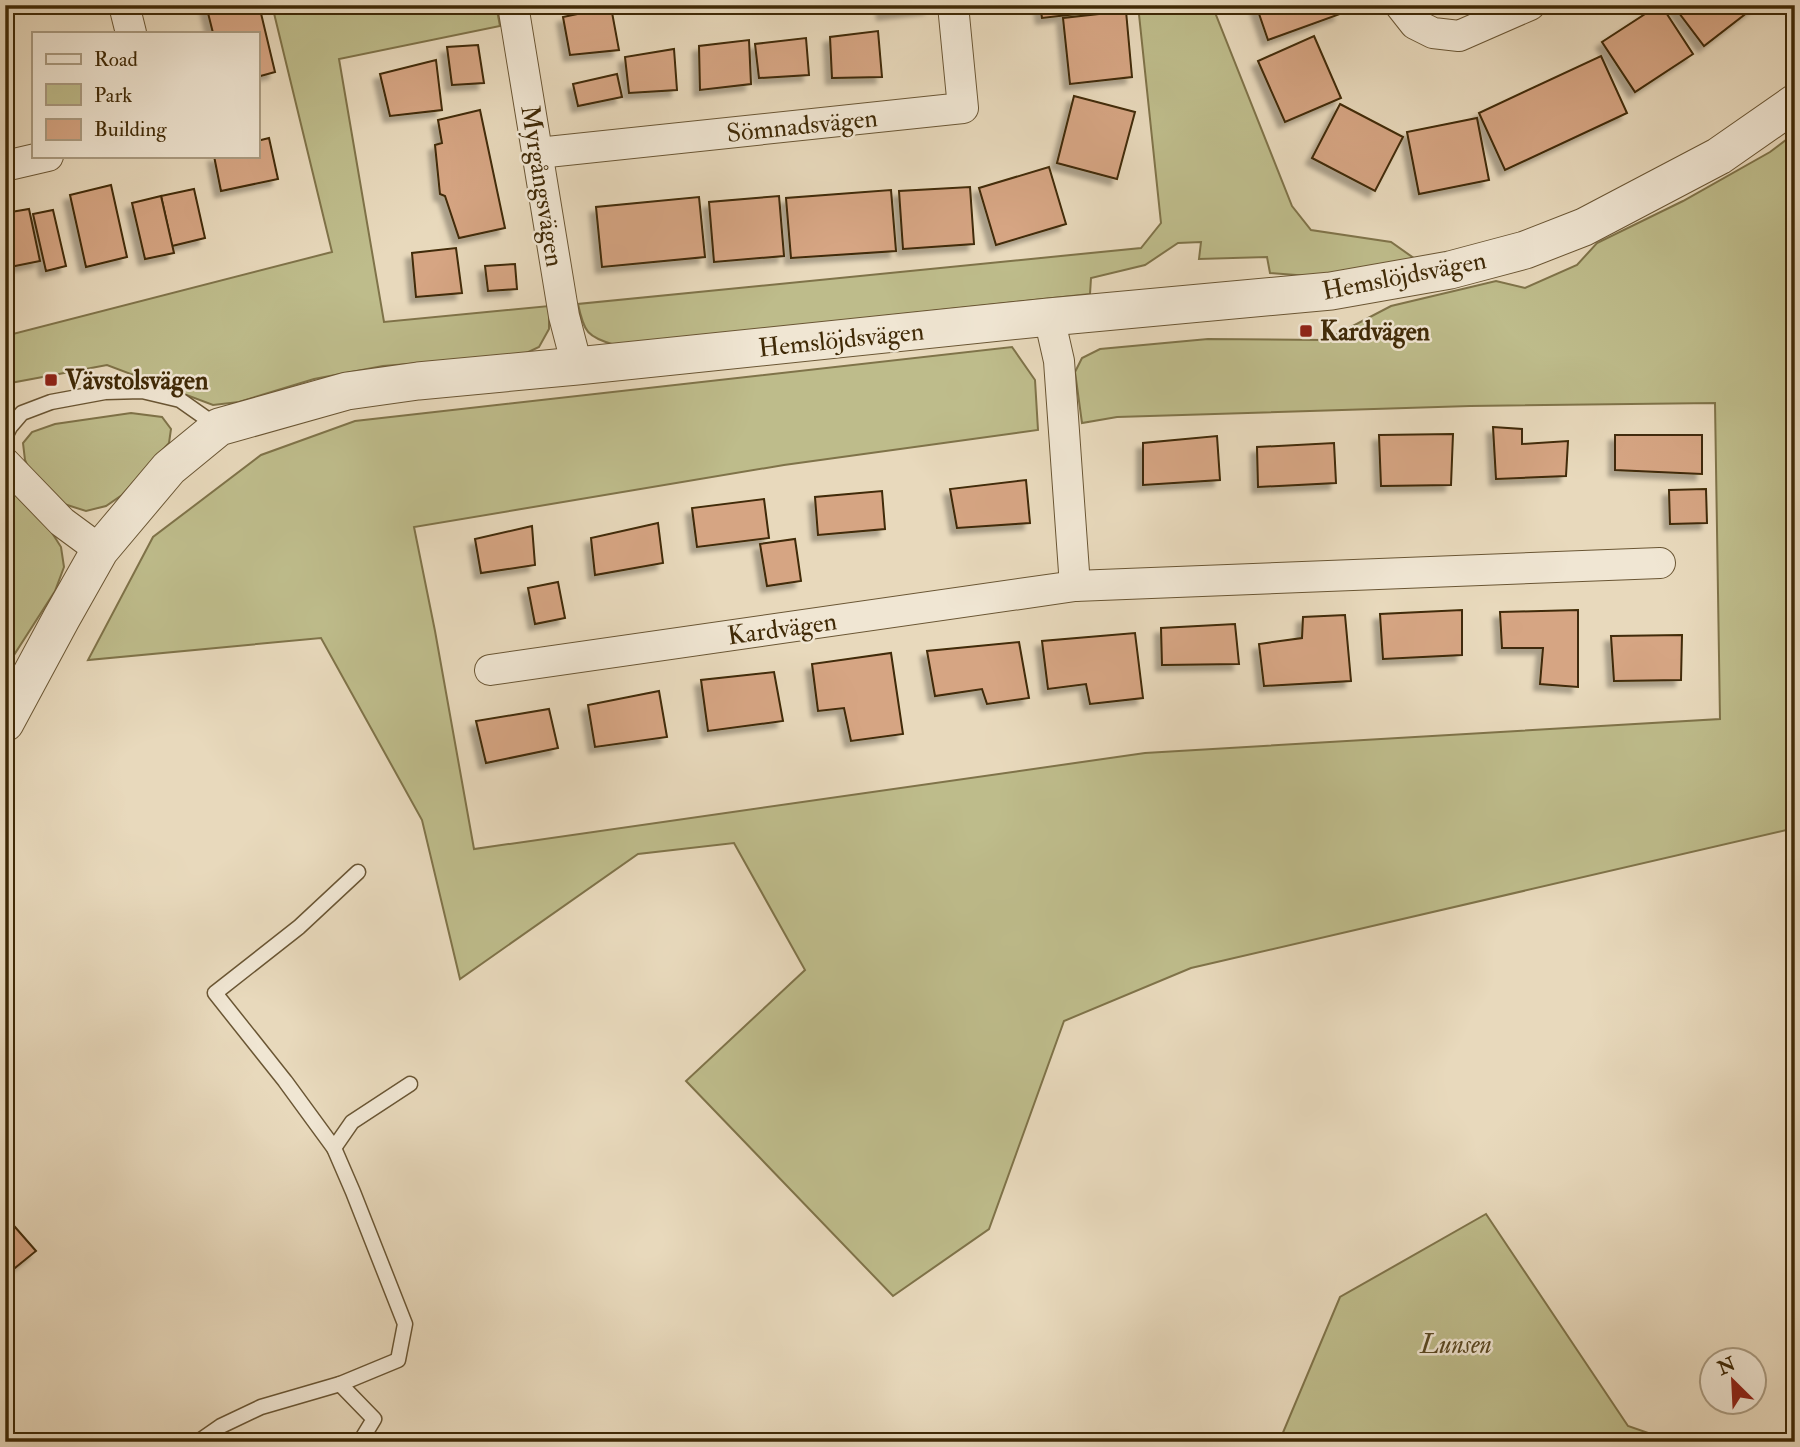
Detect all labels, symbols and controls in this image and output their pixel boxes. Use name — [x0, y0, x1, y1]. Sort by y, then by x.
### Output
legend — [32, 32, 259, 158]
text: Road — [94, 46, 139, 73]
text: Park — [94, 82, 132, 109]
street label: Sömnadsvägen — [725, 102, 879, 150]
street label: Myrgångsvägen — [513, 103, 571, 269]
text: Building — [94, 116, 167, 143]
street label: Hemslöjdsvägen — [1319, 244, 1489, 308]
street label: Hemslöjdsvägen — [757, 315, 926, 365]
place label: Kardvägen — [1320, 316, 1431, 349]
marker: Kardvägen — [1298, 323, 1314, 339]
place label: Vävstolsvägen — [64, 365, 209, 398]
marker: Vävstolsvägen — [43, 372, 59, 388]
street label: Kardvägen — [725, 605, 839, 652]
park label: Lunsen — [1419, 1329, 1492, 1361]
north arrow — [1699, 1346, 1769, 1416]
text: N — [1713, 1352, 1740, 1381]

